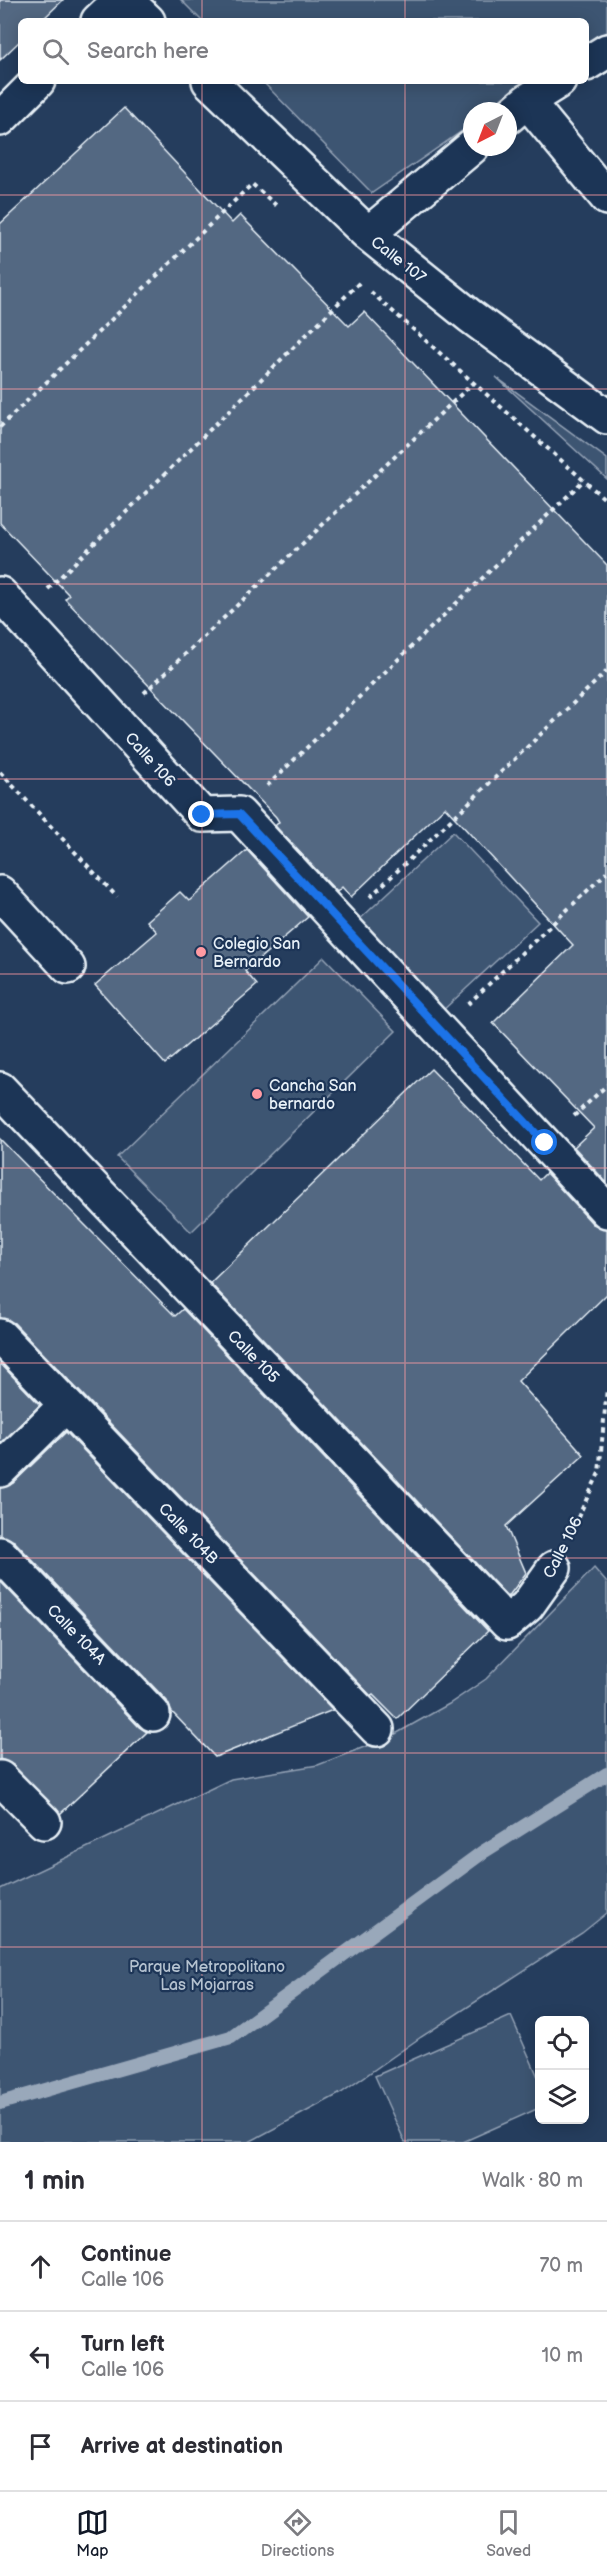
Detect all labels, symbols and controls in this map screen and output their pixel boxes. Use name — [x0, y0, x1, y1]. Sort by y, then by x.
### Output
search box — [18, 18, 589, 84]
icon: search — [39, 35, 72, 68]
text: Search here — [87, 38, 209, 65]
north arrow — [463, 102, 517, 156]
street label: Calle 107 — [367, 233, 430, 288]
street label: Calle 106 — [121, 729, 179, 791]
route end — [188, 801, 214, 827]
place label: Colegio San Bernardo — [213, 935, 300, 972]
marker: Colegio San Bernardo — [194, 945, 208, 959]
place label: Cancha San bernardo — [269, 1077, 357, 1114]
marker: Cancha San bernardo — [250, 1087, 264, 1101]
route start — [531, 1129, 557, 1155]
street label: Calle 105 — [223, 1327, 283, 1387]
street label: Calle 104B — [154, 1500, 222, 1569]
street label: Calle 106 — [540, 1513, 587, 1582]
street label: Calle 104A — [43, 1601, 109, 1669]
park label: Parque Metropolitano Las Mojarras — [129, 1958, 285, 1995]
map controls — [535, 2016, 589, 2124]
button: locate — [535, 2016, 589, 2070]
button: layers — [535, 2070, 589, 2124]
text: 1 min — [24, 2166, 85, 2197]
text: Walk · 80 m — [482, 2169, 583, 2193]
text: Continue — [81, 2241, 171, 2268]
icon: ahead — [24, 2250, 57, 2283]
text: 70 m — [539, 2254, 583, 2278]
text: Calle 106 — [81, 2268, 164, 2292]
text: Turn left — [81, 2331, 165, 2358]
icon: left — [24, 2340, 57, 2373]
text: 10 m — [542, 2344, 583, 2368]
text: Calle 106 — [81, 2358, 164, 2382]
icon: arrive — [24, 2430, 57, 2463]
text: Arrive at destination — [81, 2433, 283, 2460]
tab: Map — [76, 2506, 109, 2561]
tab: Directions — [261, 2506, 334, 2561]
tab: Saved — [486, 2506, 531, 2561]

